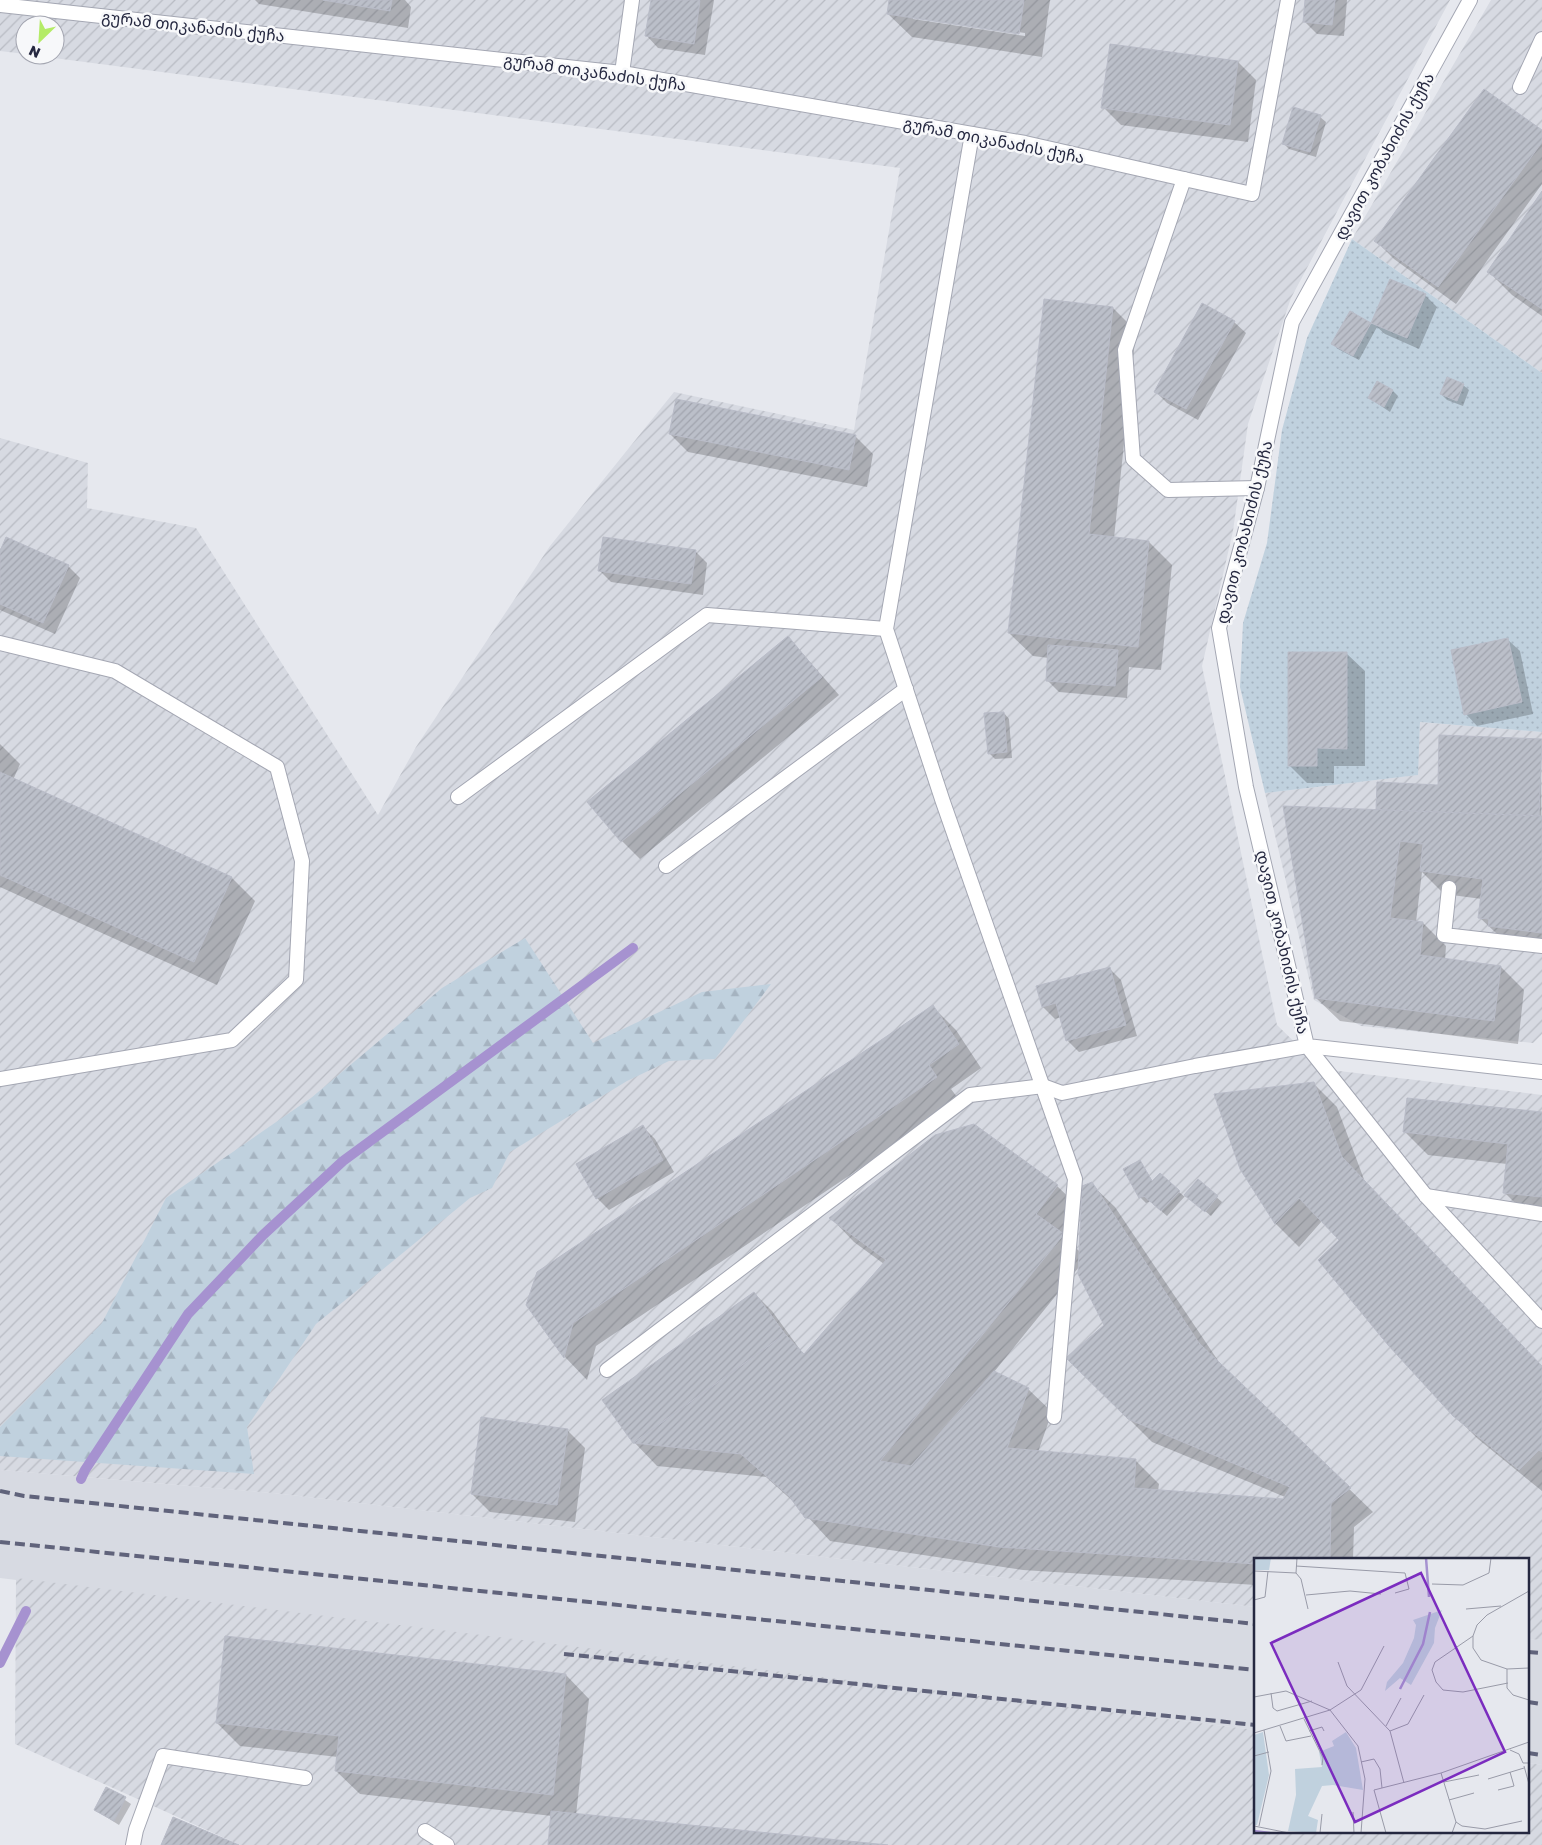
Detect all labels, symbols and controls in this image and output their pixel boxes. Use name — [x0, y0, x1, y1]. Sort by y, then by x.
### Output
street label: გურამ თიკანაძის ქუჩა — [100, 6, 286, 46]
north arrow — [15, 15, 65, 65]
text: N — [26, 42, 43, 62]
street label: გურამ თიკანაძის ქუჩა — [502, 49, 688, 95]
street label: დავით კობახიძის ქუჩა — [1330, 69, 1439, 244]
street label: გურამ თიკანაძის ქუჩა — [902, 113, 1086, 167]
street label: დავით კობახიძის ქუჩა — [1212, 438, 1277, 626]
street label: დავით კობახიძის ქუჩა — [1251, 848, 1314, 1036]
inset map — [1254, 1558, 1530, 1832]

